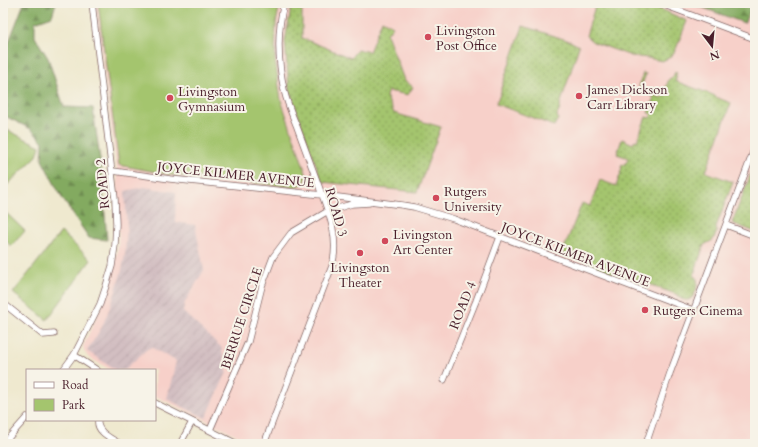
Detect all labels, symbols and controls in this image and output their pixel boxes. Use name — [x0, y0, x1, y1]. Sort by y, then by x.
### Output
place label: Livingston Post Office — [436, 22, 497, 55]
north arrow — [692, 26, 732, 66]
marker: Livingston Post Office — [423, 32, 433, 42]
text: N — [708, 47, 721, 64]
place label: James Dickson Carr Library — [585, 81, 668, 114]
place label: Livingston Gymnasium — [178, 83, 245, 116]
marker: James Dickson Carr Library — [574, 91, 584, 101]
marker: Livingston Gymnasium — [165, 93, 175, 103]
street label: ROAD 2 — [92, 158, 114, 210]
street label: JOYCE KILMER AVENUE — [154, 158, 315, 192]
place label: Rutgers University — [444, 183, 502, 216]
street label: ROAD 3 — [320, 186, 352, 239]
marker: Rutgers University — [431, 193, 441, 203]
street label: JOYCE KILMER AVENUE — [497, 217, 653, 292]
place label: Livingston Art Center — [393, 226, 453, 259]
marker: Livingston Art Center — [380, 236, 390, 246]
marker: Livingston Theater — [355, 248, 365, 258]
place label: Livingston Theater — [330, 259, 390, 292]
street label: BERRUE CIRCLE — [217, 265, 267, 372]
street label: ROAD 4 — [445, 278, 481, 332]
place label: Rutgers Cinema — [653, 302, 743, 320]
marker: Rutgers Cinema — [640, 305, 650, 315]
legend — [26, 369, 156, 421]
text: Road — [62, 377, 89, 393]
text: Park — [62, 397, 86, 413]

